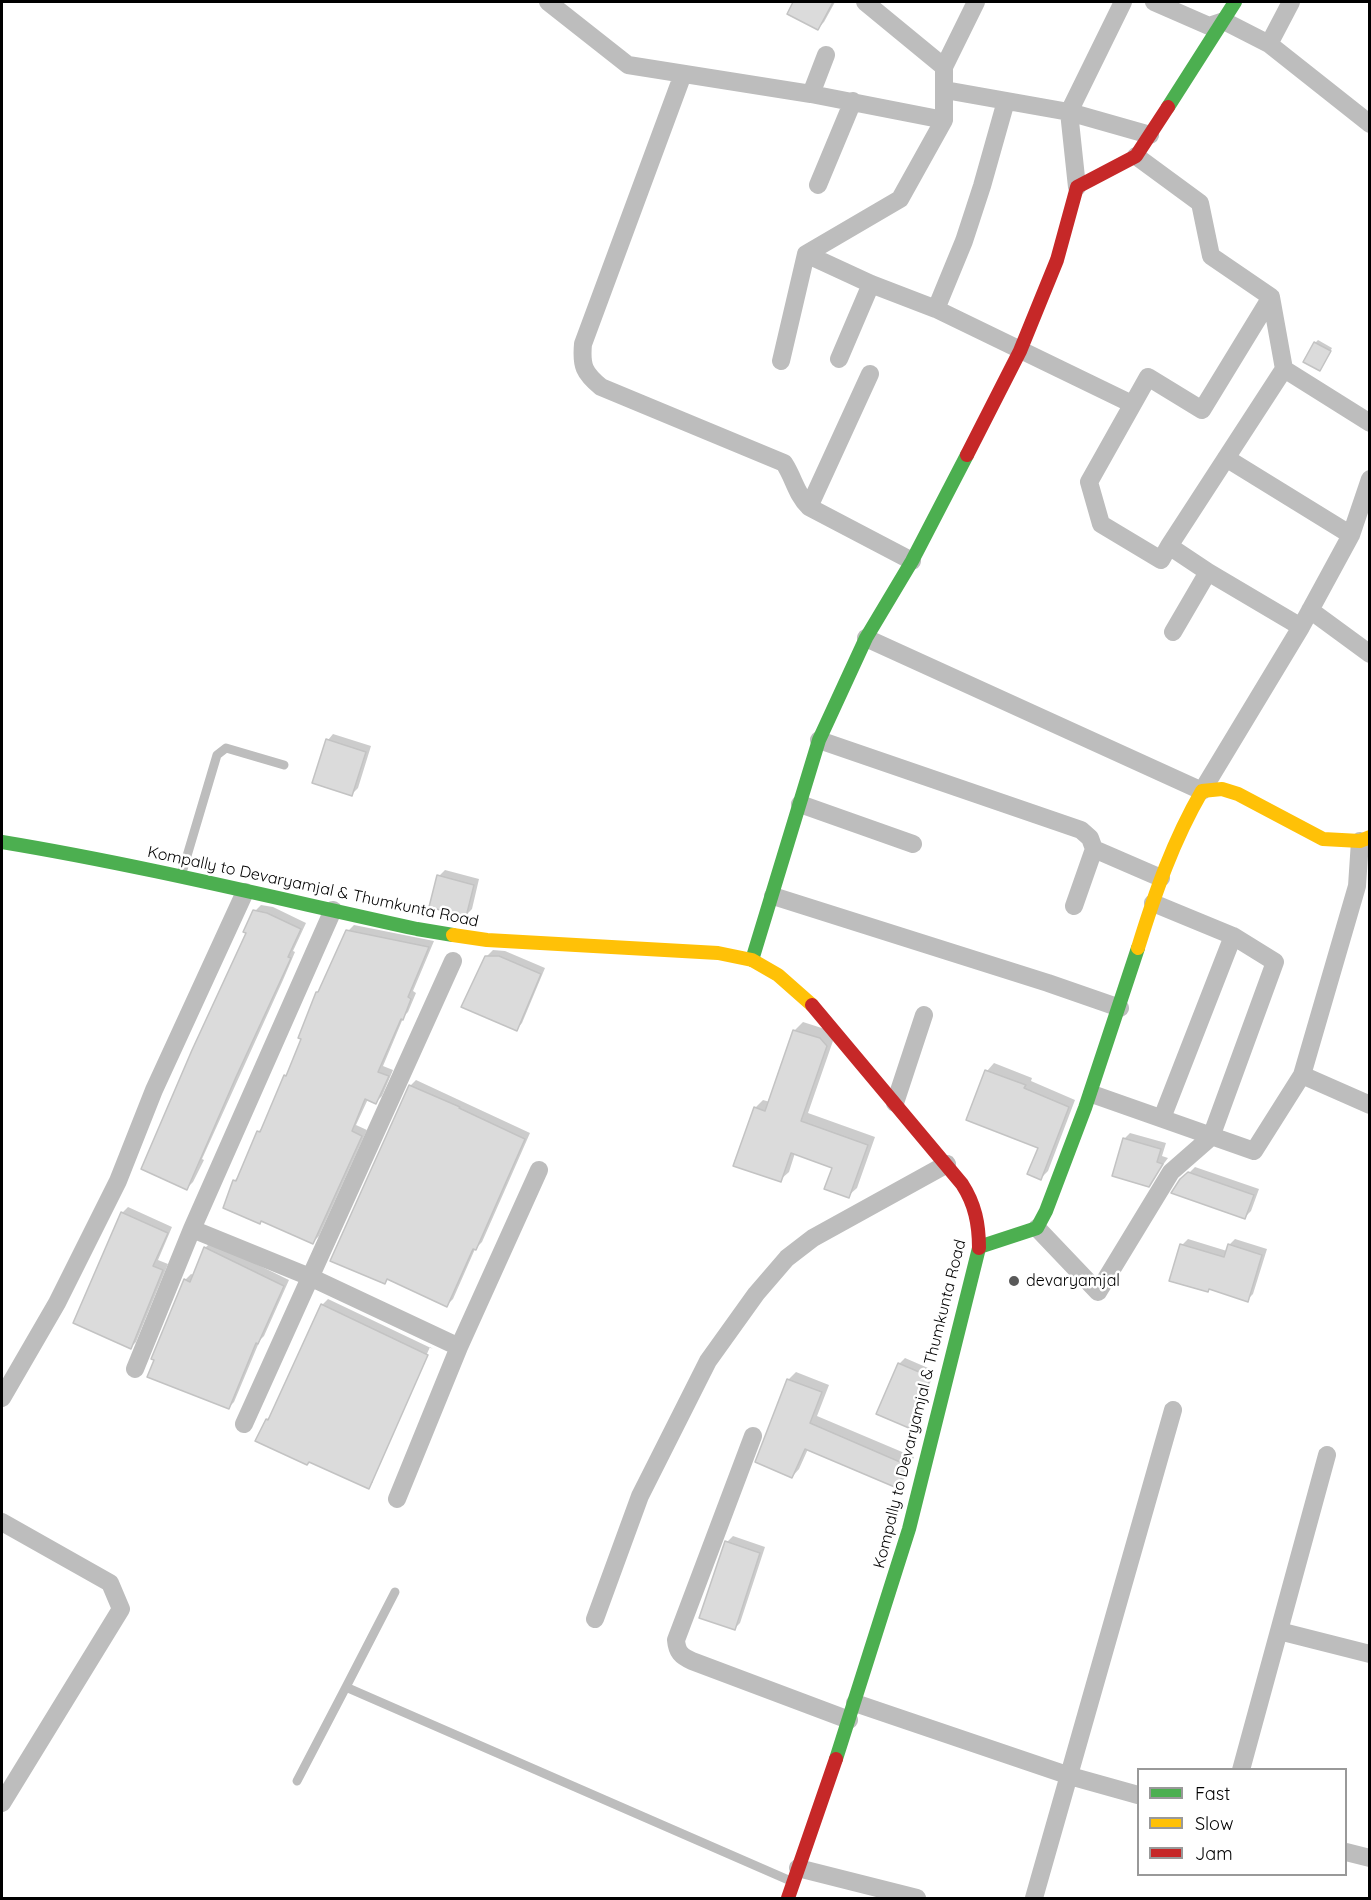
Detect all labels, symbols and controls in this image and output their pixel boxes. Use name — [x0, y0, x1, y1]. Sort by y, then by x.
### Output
street label: Kompally to Devaryamjal & Thumkunta Road — [146, 842, 480, 932]
street label: Kompally to Devaryamjal & Thumkunta Road — [870, 1238, 970, 1570]
place label: devaryamjal — [1026, 1271, 1120, 1291]
marker: devaryamjal — [1007, 1274, 1021, 1288]
legend — [1137, 1768, 1347, 1876]
text: Fast — [1195, 1782, 1230, 1805]
text: Slow — [1195, 1812, 1233, 1835]
text: Jam — [1195, 1842, 1233, 1865]

